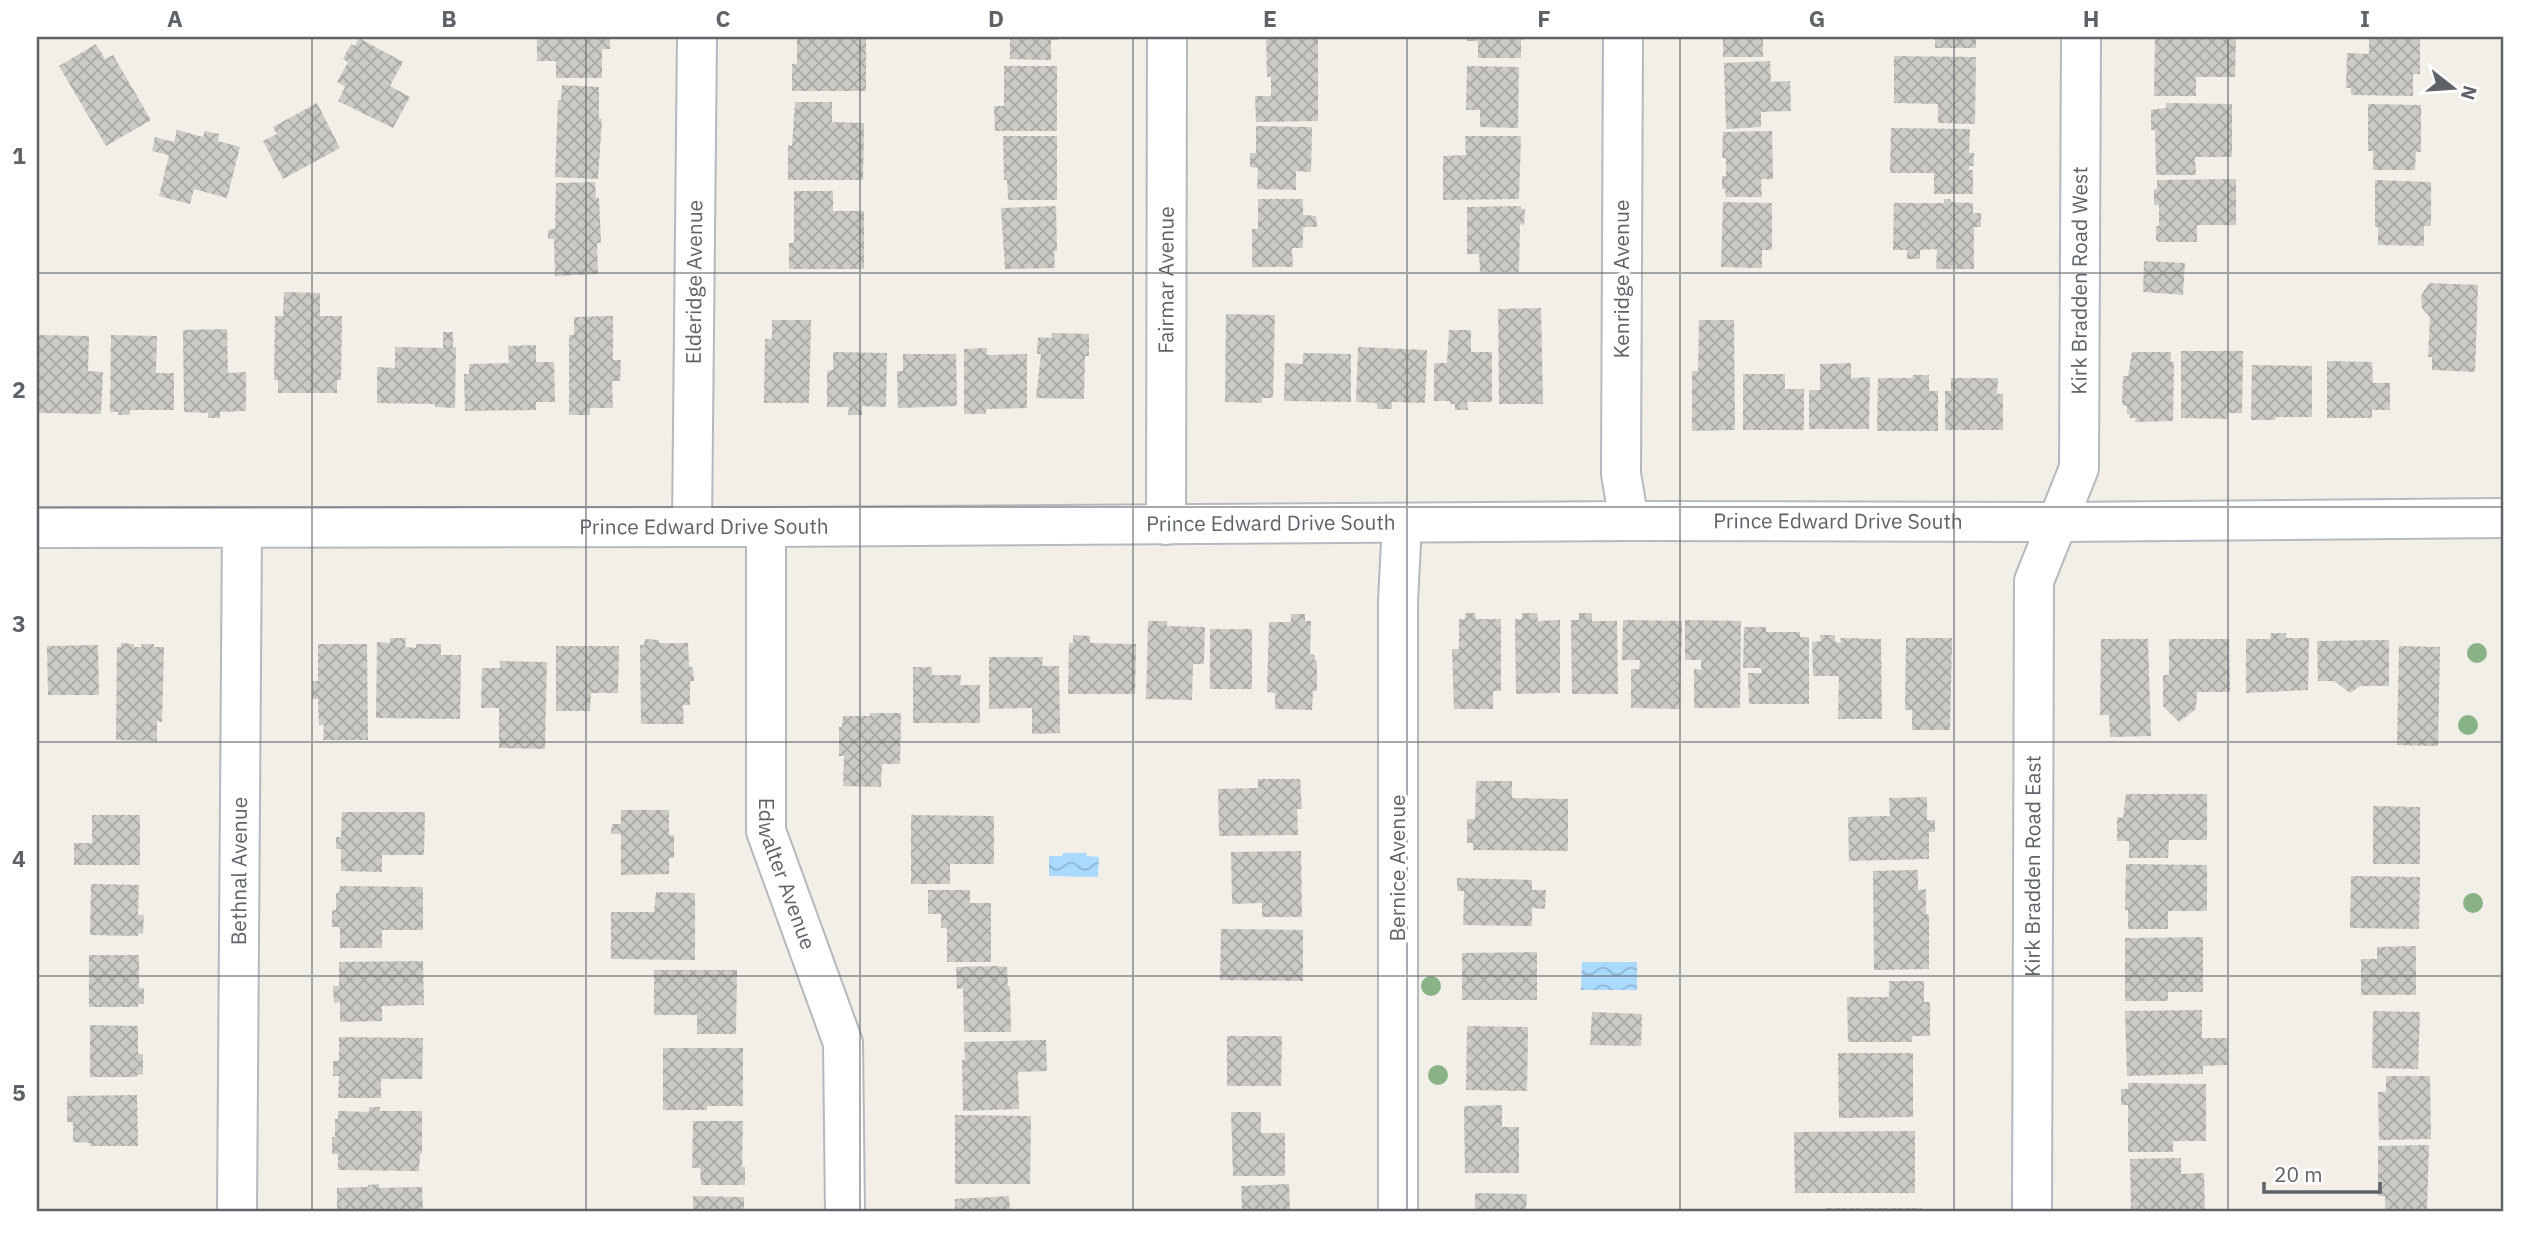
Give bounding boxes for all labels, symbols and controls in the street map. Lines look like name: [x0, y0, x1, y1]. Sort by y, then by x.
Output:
text: A: [167, 3, 183, 33]
text: B: [441, 3, 457, 33]
text: C: [716, 3, 731, 33]
text: D: [988, 3, 1004, 33]
text: E: [1263, 3, 1277, 33]
text: F: [1537, 3, 1551, 33]
text: G: [1809, 3, 1825, 33]
text: H: [2083, 3, 2099, 33]
text: I: [2360, 3, 2370, 33]
north arrow: [2418, 52, 2488, 122]
text: N: [2456, 83, 2483, 103]
text: 1: [12, 140, 26, 170]
street label: Kirk Bradden Road West: [2064, 166, 2093, 395]
street label: Elderidge Avenue: [679, 200, 708, 364]
street label: Kenridge Avenue: [1607, 200, 1635, 358]
street label: Fairmar Avenue: [1151, 206, 1180, 354]
text: 2: [12, 374, 26, 404]
street label: Prince Edward Drive South: [1713, 506, 1963, 535]
street label: Prince Edward Drive South: [1146, 508, 1396, 537]
street label: Prince Edward Drive South: [579, 512, 829, 540]
text: 3: [12, 608, 26, 638]
street label: Kirk Bradden Road East: [2018, 755, 2046, 977]
street label: Bernice Avenue: [1383, 794, 1411, 942]
street label: Bethnal Avenue: [224, 797, 253, 945]
street label: Edwalter Avenue: [753, 798, 823, 953]
text: 4: [12, 843, 26, 873]
text: 5: [12, 1077, 26, 1107]
scale bar: [2264, 1151, 2379, 1195]
text: 20 m: [2274, 1160, 2323, 1188]

